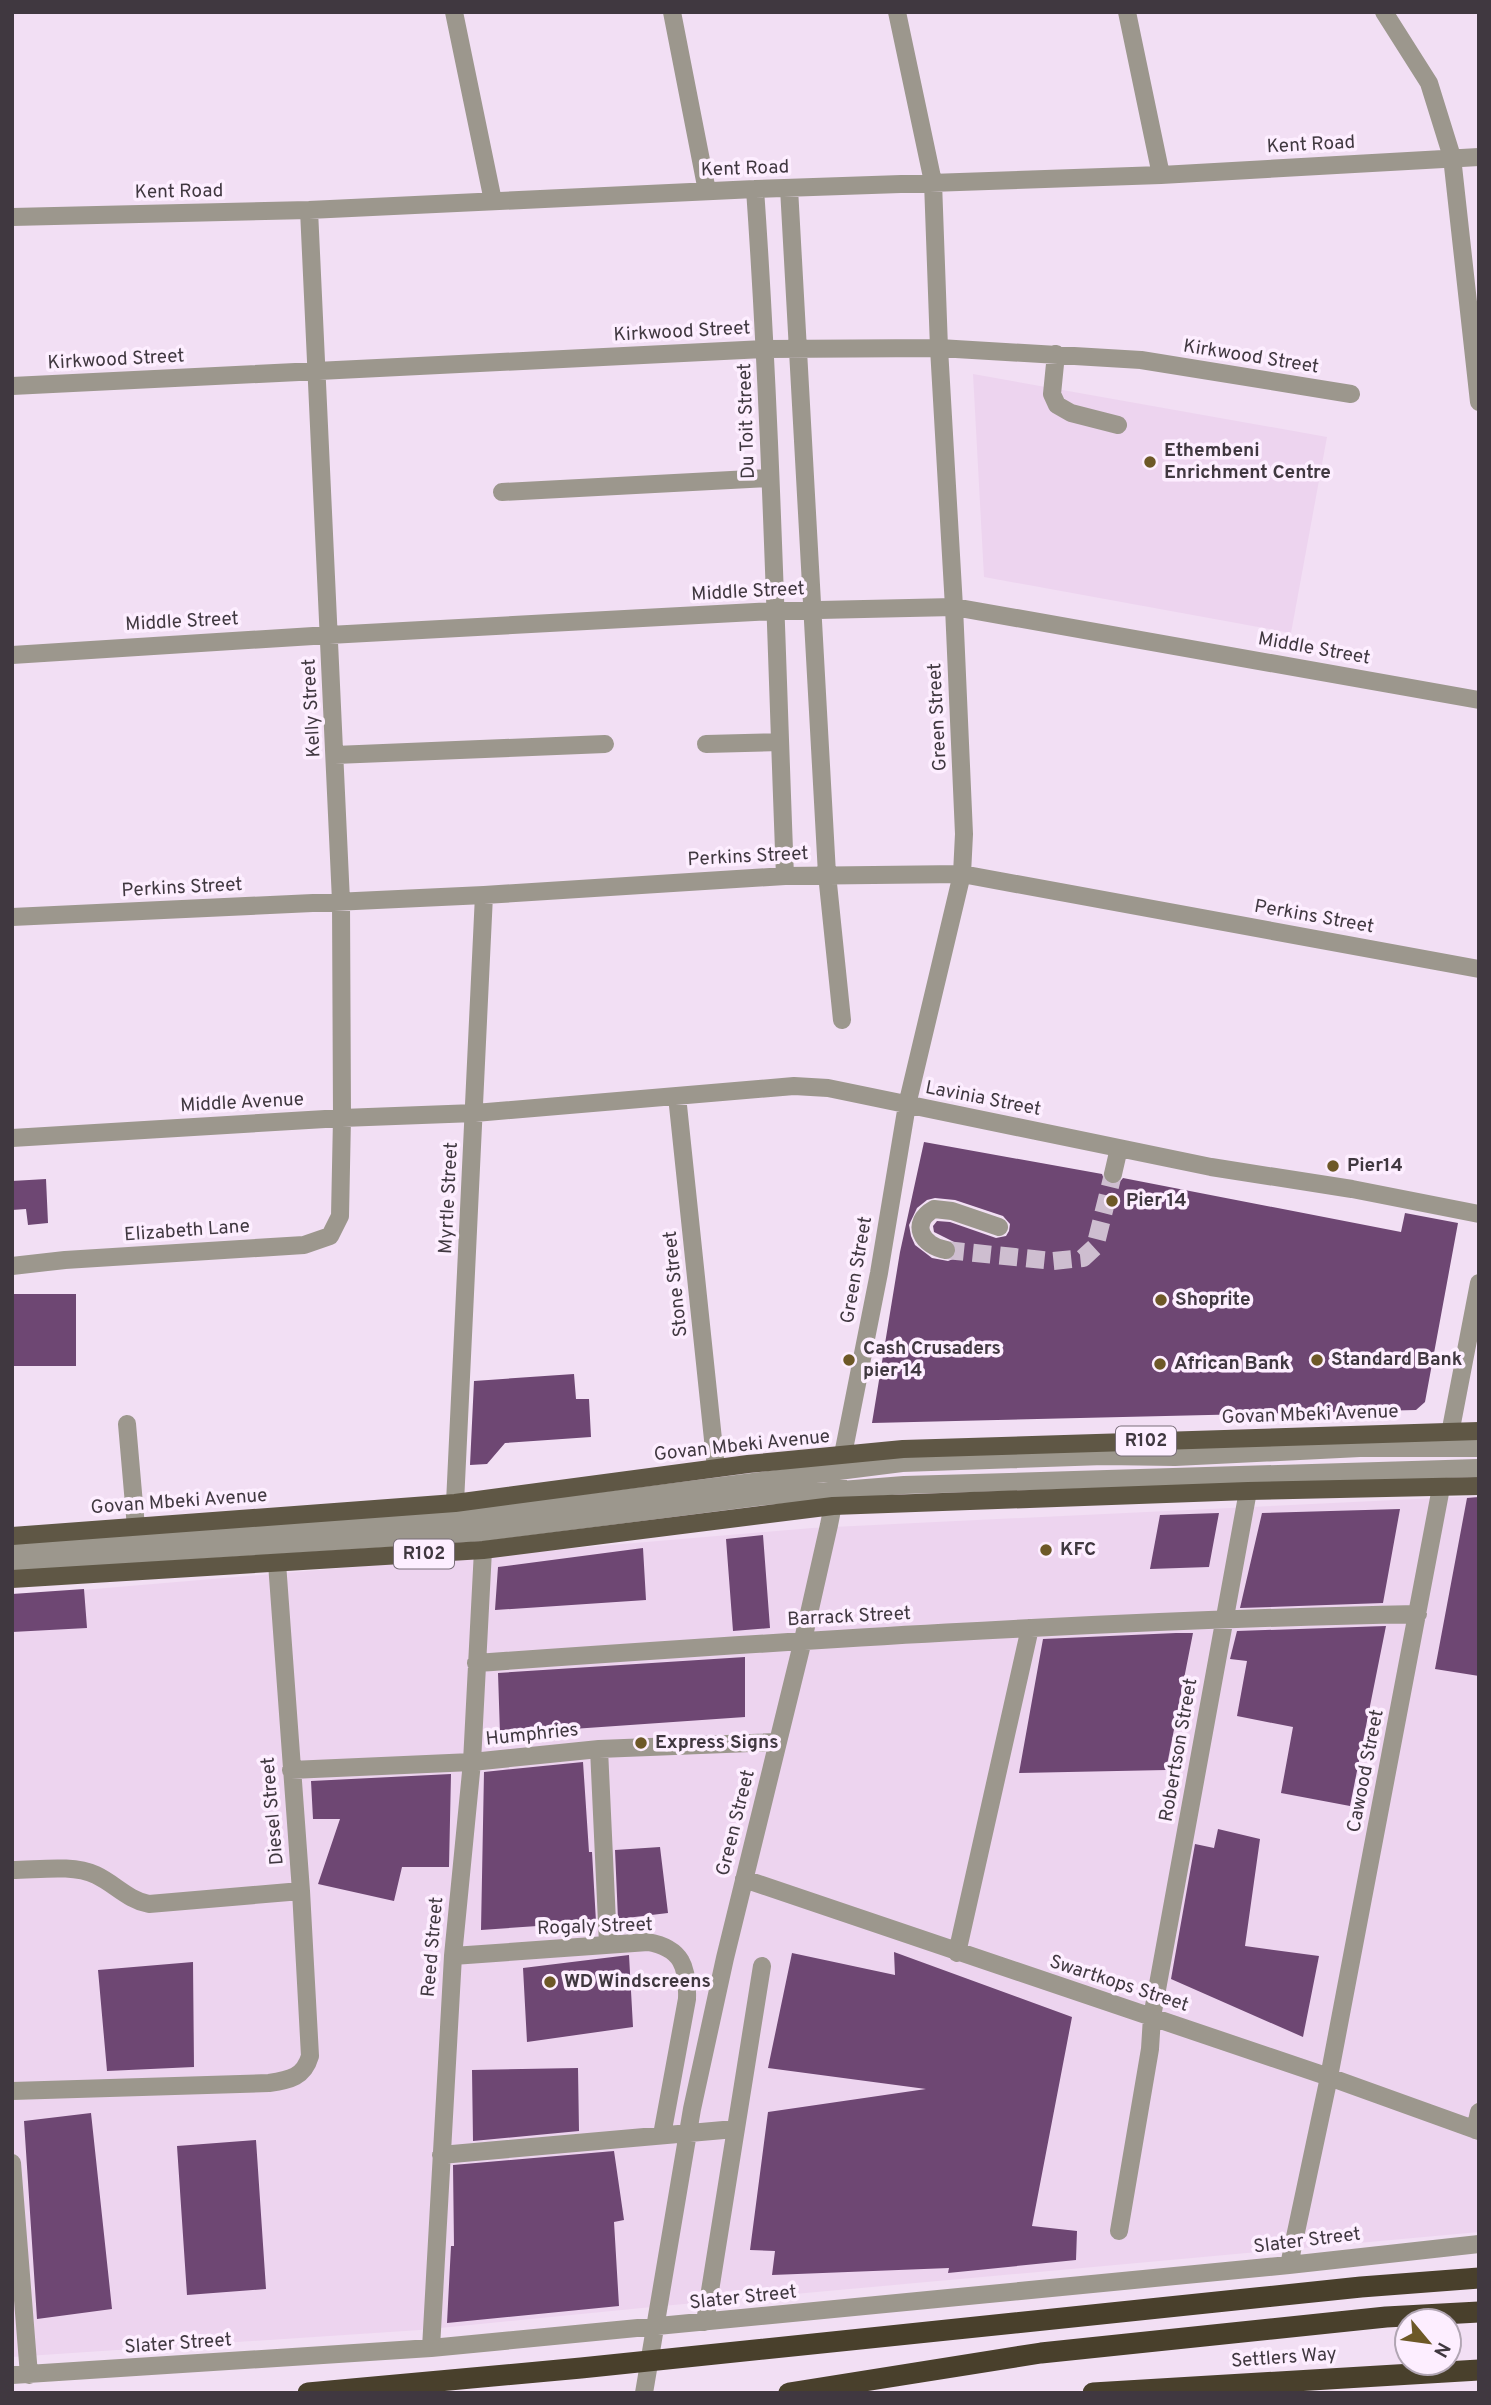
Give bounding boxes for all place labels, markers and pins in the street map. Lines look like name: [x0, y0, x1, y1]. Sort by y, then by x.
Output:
place label: Ethembeni Enrichment Centre: [1164, 439, 1331, 485]
marker: Ethembeni Enrichment Centre: [1142, 454, 1158, 470]
place label: Pier14: [1347, 1154, 1403, 1178]
marker: Pier14: [1325, 1158, 1341, 1174]
place label: Pier 14: [1126, 1189, 1187, 1213]
marker: Pier 14: [1104, 1193, 1120, 1209]
place label: Shoprite: [1175, 1288, 1251, 1312]
marker: Shoprite: [1153, 1292, 1169, 1308]
place label: Cash Crusaders pier 14: [863, 1337, 1001, 1383]
place label: Standard Bank: [1331, 1348, 1463, 1372]
marker: Cash Crusaders pier 14: [841, 1352, 857, 1368]
place label: African Bank: [1174, 1352, 1291, 1376]
marker: Standard Bank: [1309, 1352, 1325, 1368]
marker: African Bank: [1152, 1356, 1168, 1372]
place label: KFC: [1060, 1538, 1096, 1562]
marker: KFC: [1038, 1542, 1054, 1558]
place label: Express Signs: [655, 1731, 779, 1755]
marker: Express Signs: [633, 1735, 649, 1751]
place label: WD Windscreens: [564, 1970, 711, 1994]
marker: WD Windscreens: [542, 1974, 558, 1990]

